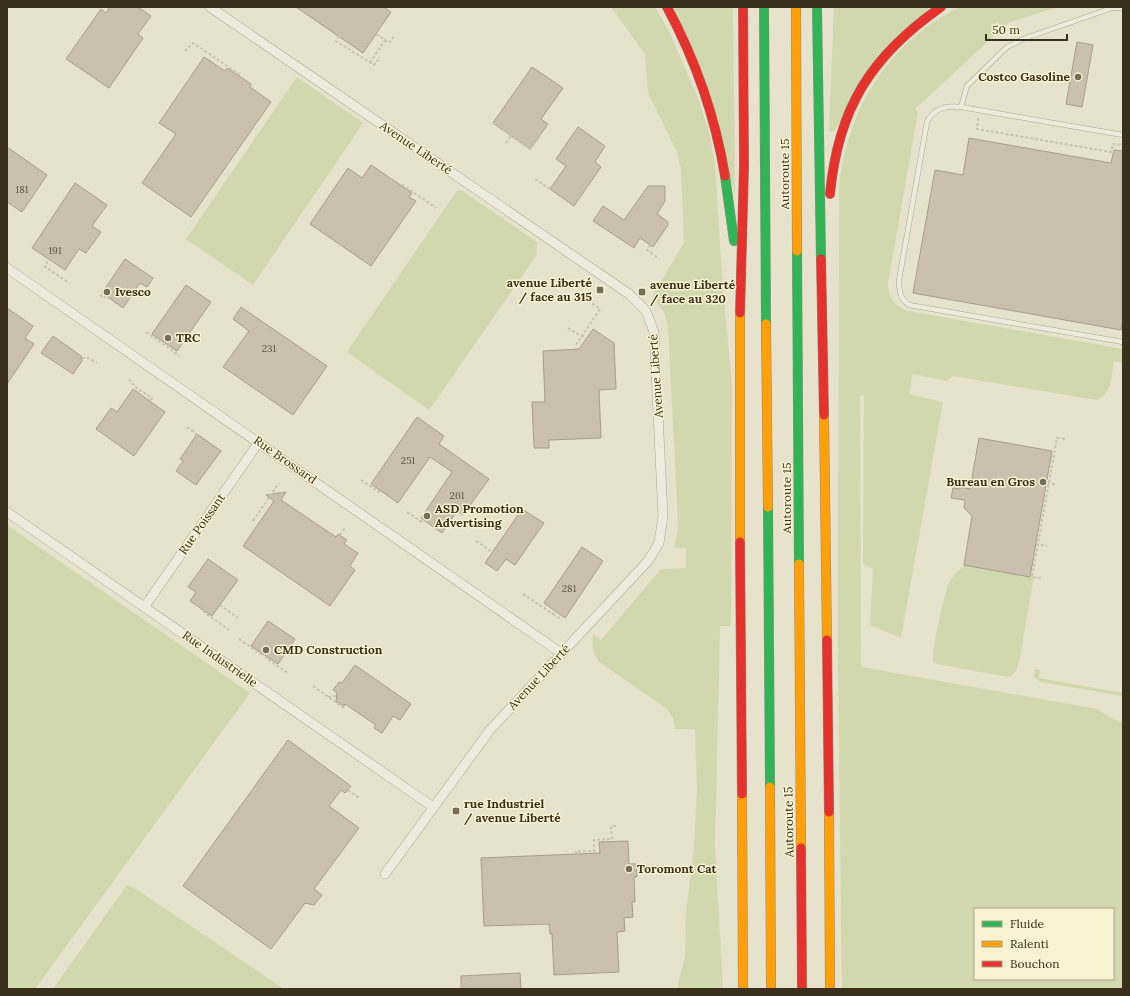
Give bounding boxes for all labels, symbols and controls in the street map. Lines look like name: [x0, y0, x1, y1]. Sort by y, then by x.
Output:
scale bar: [986, 16, 1067, 42]
text: 50 m: [992, 22, 1020, 37]
place label: Costco Gasoline: [978, 69, 1071, 84]
marker: Costco Gasoline: [1073, 72, 1083, 82]
street label: Avenue Liberté: [376, 117, 456, 178]
street label: Autoroute 15: [777, 139, 792, 210]
house number: 181: [16, 183, 29, 196]
house number: 191: [48, 244, 62, 257]
place label: avenue Liberté / face au 315: [507, 275, 593, 305]
place label: avenue Liberté / face au 320: [650, 277, 736, 307]
place label: Ivesco: [115, 284, 151, 299]
marker: avenue Liberté / face au 315: [595, 285, 605, 295]
marker: Ivesco: [102, 287, 112, 297]
marker: avenue Liberté / face au 320: [637, 287, 647, 297]
place label: TRC: [176, 330, 201, 345]
marker: TRC: [163, 333, 173, 343]
street label: Avenue Liberté: [645, 333, 666, 420]
house number: 231: [262, 342, 277, 355]
street label: Rue Brossard: [251, 432, 320, 487]
house number: 251: [401, 454, 416, 467]
street label: Autoroute 15: [779, 463, 794, 534]
place label: Bureau en Gros: [946, 474, 1035, 489]
marker: Bureau en Gros: [1038, 477, 1048, 487]
house number: 261: [450, 489, 465, 502]
street label: Rue Poissant: [175, 490, 228, 557]
place label: ASD Promotion Advertising: [435, 501, 524, 530]
marker: ASD Promotion Advertising: [422, 511, 432, 521]
house number: 281: [562, 582, 577, 595]
street label: Rue Industrielle: [180, 627, 261, 690]
street label: Avenue Liberté: [504, 640, 573, 713]
place label: CMD Construction: [274, 642, 383, 657]
marker: CMD Construction: [261, 645, 271, 655]
street label: Autoroute 15: [780, 786, 797, 859]
place label: rue Industriel / avenue Liberté: [464, 796, 561, 826]
marker: rue Industriel / avenue Liberté: [451, 806, 461, 816]
place label: Toromont Cat: [637, 861, 717, 876]
marker: Toromont Cat: [624, 864, 634, 874]
legend: [974, 908, 1114, 980]
text: Fluide: [1010, 916, 1045, 931]
text: Ralenti: [1010, 936, 1049, 951]
text: Bouchon: [1010, 956, 1060, 971]

